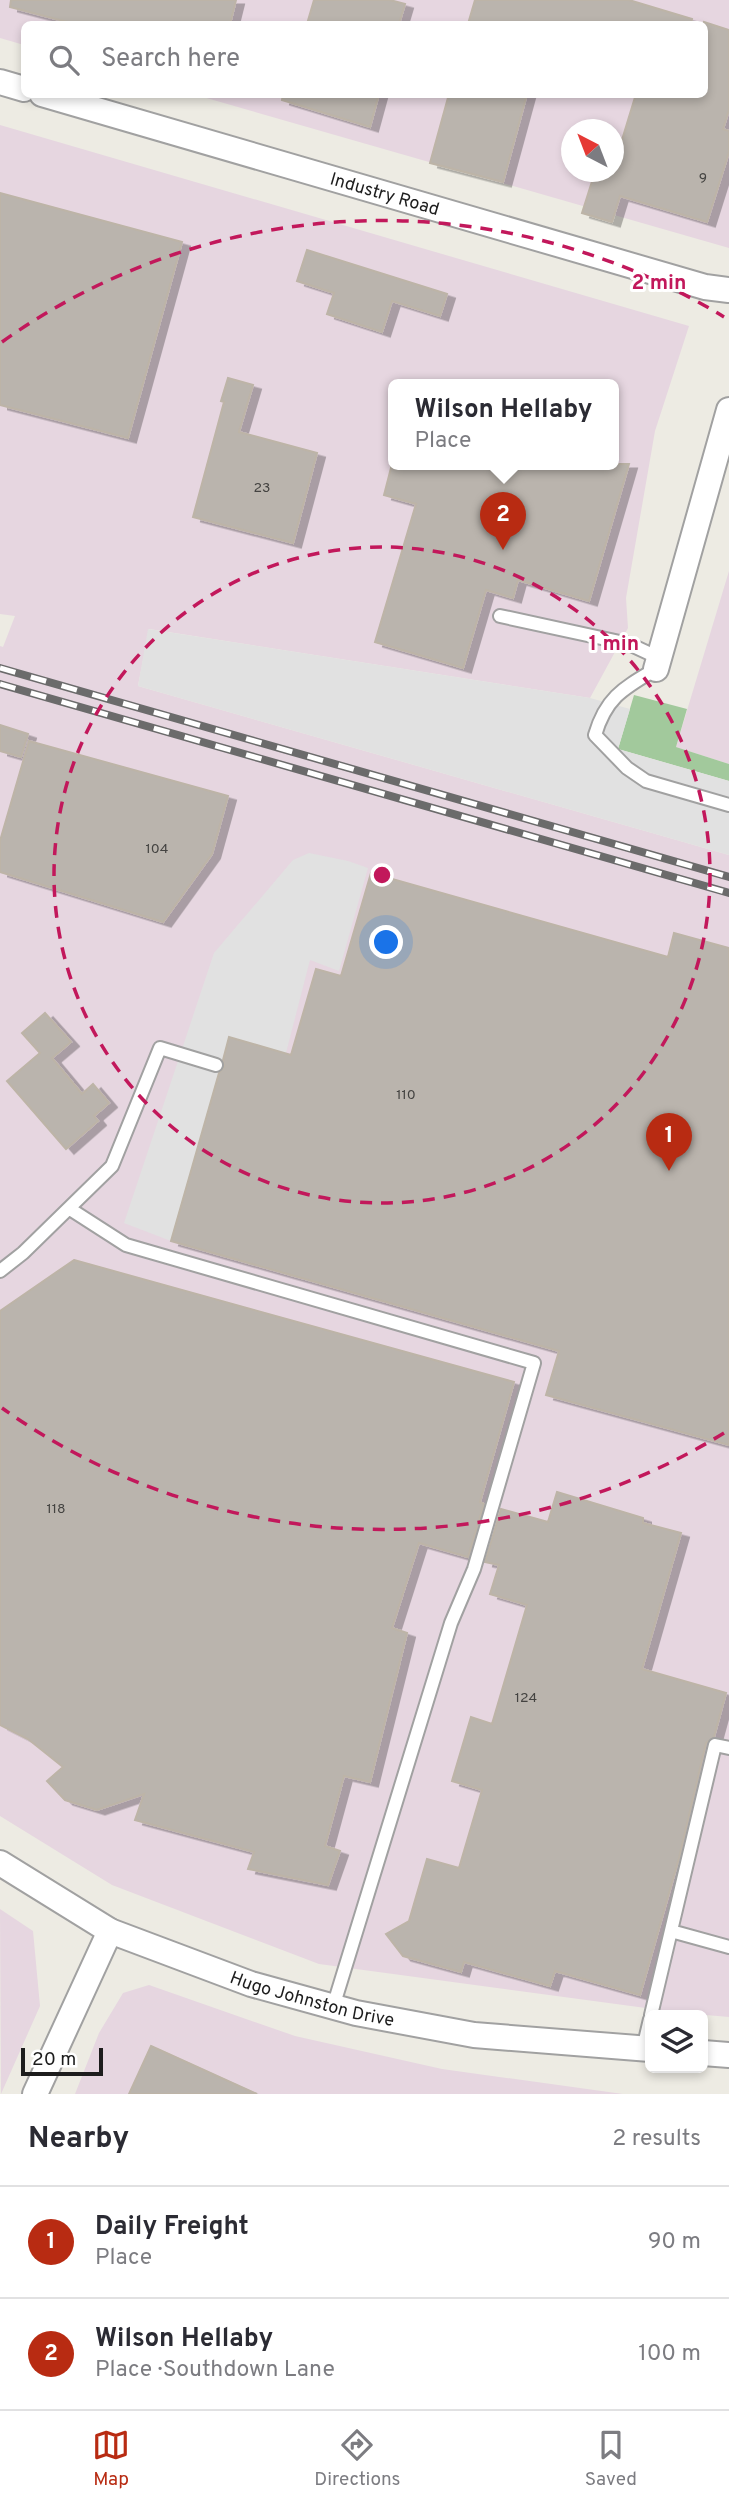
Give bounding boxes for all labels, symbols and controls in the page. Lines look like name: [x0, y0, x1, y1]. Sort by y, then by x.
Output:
search box: [21, 21, 708, 98]
icon: search: [45, 41, 83, 79]
text: Search here: [101, 43, 240, 76]
north arrow: [561, 119, 624, 182]
street label: Industry Road: [327, 168, 442, 222]
house number: 9: [699, 170, 707, 187]
text: 2 min: [632, 270, 686, 297]
popup: [388, 379, 619, 470]
text: Wilson Hellaby: [414, 394, 593, 427]
text: Place: [414, 427, 471, 456]
house number: 23: [254, 480, 271, 497]
pin: 2: [480, 492, 526, 550]
text: 1 min: [589, 631, 639, 658]
house number: 104: [146, 841, 168, 858]
centre of rings: [370, 863, 394, 887]
your location: [369, 925, 403, 959]
house number: 110: [396, 1087, 416, 1104]
pin: 1: [646, 1113, 692, 1171]
house number: 118: [47, 1501, 66, 1518]
house number: 124: [515, 1690, 537, 1707]
street label: Hugo Johnston Drive: [226, 1967, 396, 2033]
map controls: [645, 2010, 708, 2073]
button: layers: [645, 2010, 708, 2073]
scale bar: [21, 2045, 103, 2077]
text: 20 m: [32, 2048, 76, 2072]
text: Nearby: [28, 2121, 129, 2158]
text: 2 results: [612, 2125, 701, 2154]
text: Daily Freight: [95, 2211, 249, 2244]
text: 1: [46, 2228, 56, 2257]
text: 90 m: [648, 2228, 701, 2257]
text: Place: [95, 2244, 152, 2273]
text: Wilson Hellaby: [95, 2323, 273, 2356]
text: 2: [44, 2340, 58, 2369]
text: 100 m: [638, 2340, 701, 2369]
text: Place · Southdown Lane: [95, 2356, 335, 2385]
tab: Map: [92, 2426, 130, 2492]
tab: Directions: [314, 2426, 401, 2492]
tab: Saved: [585, 2426, 637, 2492]

